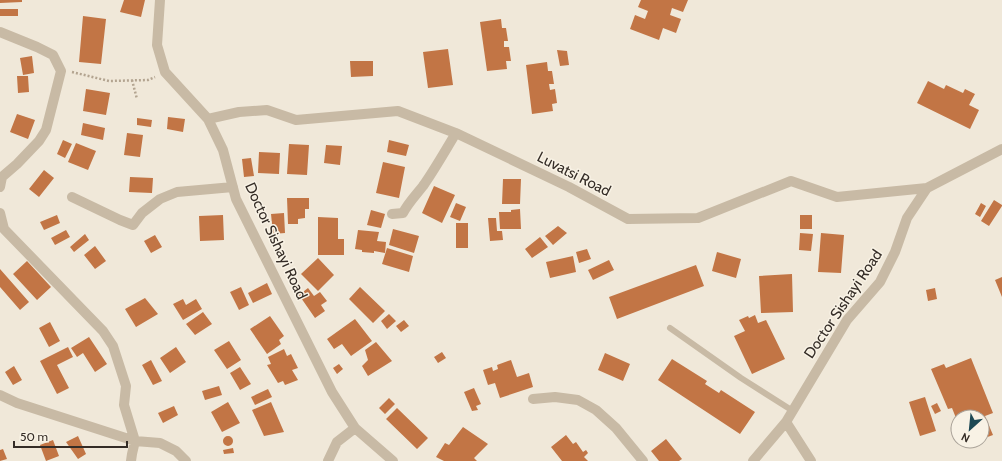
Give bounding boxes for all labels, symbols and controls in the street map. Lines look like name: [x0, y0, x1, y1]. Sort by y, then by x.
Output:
street label: Luvatsi Road: [534, 148, 614, 200]
street label: Doctor Sishayi Road: [241, 180, 311, 302]
street label: Doctor Sishayi Road: [800, 246, 886, 362]
north arrow: [950, 409, 990, 449]
scale bar: [14, 423, 127, 449]
text: 50 m: [20, 429, 48, 444]
text: N: [959, 430, 972, 446]

